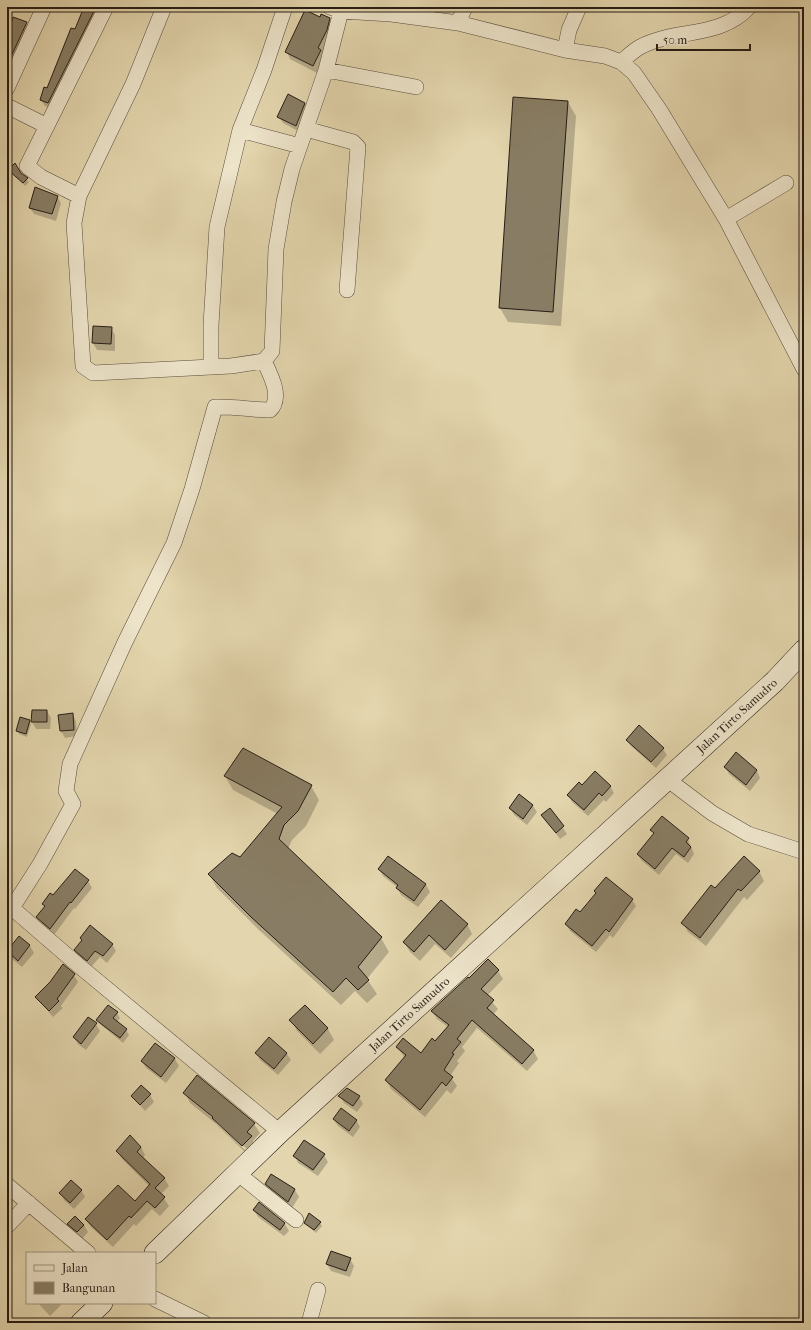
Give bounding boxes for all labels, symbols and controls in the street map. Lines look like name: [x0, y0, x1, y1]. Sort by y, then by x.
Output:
scale bar: [657, 26, 750, 52]
text: 50 m: [663, 33, 687, 47]
street label: Jalan Tirto Samudro: [693, 676, 780, 757]
street label: Jalan Tirto Samudro: [366, 974, 452, 1055]
legend: [26, 1252, 156, 1304]
text: Jalan: [61, 1261, 88, 1275]
text: Bangunan: [62, 1281, 115, 1295]

